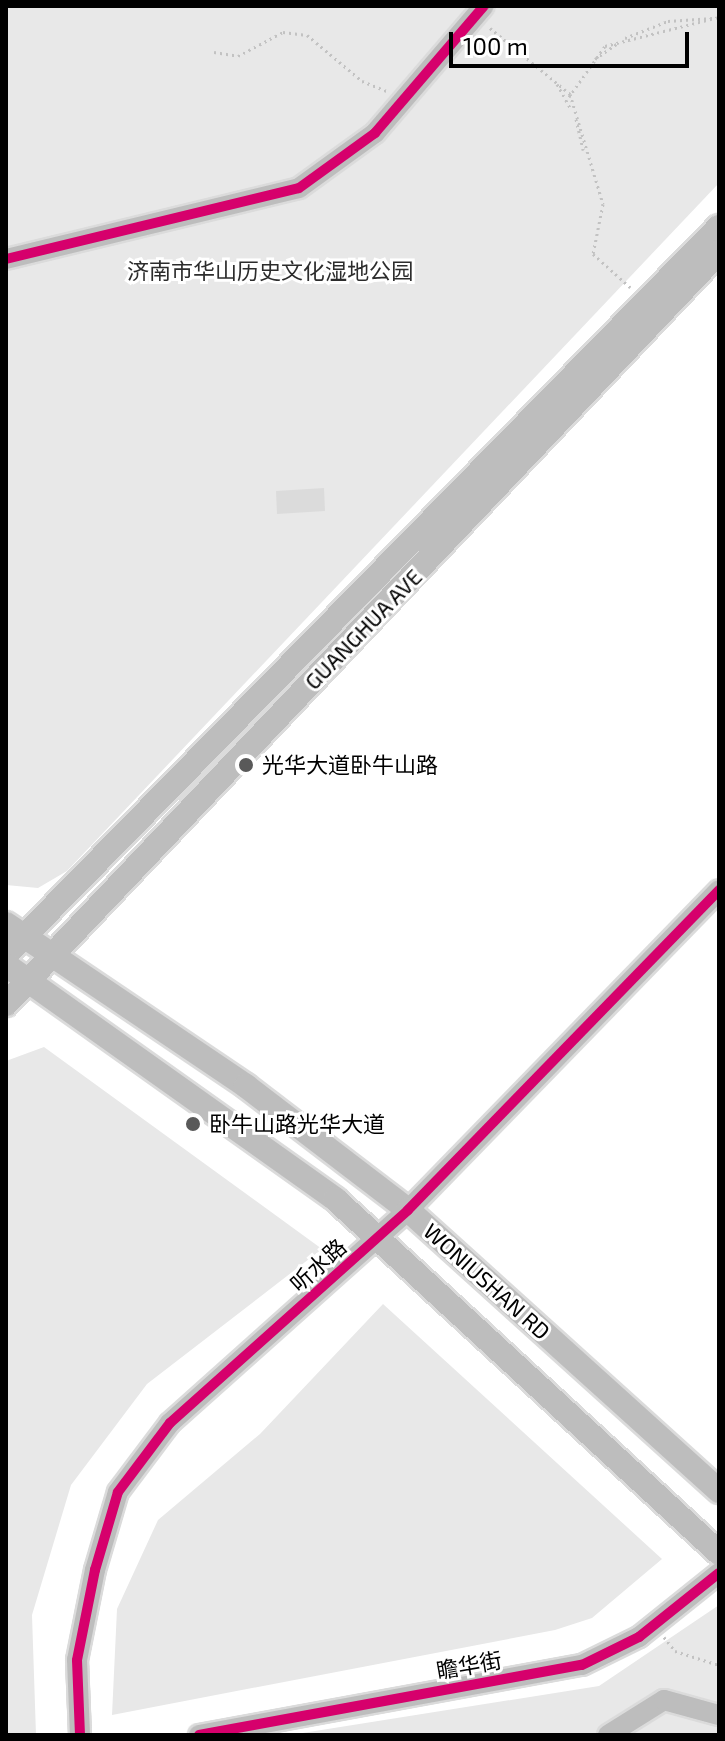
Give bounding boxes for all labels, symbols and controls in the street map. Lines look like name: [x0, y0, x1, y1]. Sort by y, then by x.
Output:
scale bar: [453, 16, 693, 66]
text: 100 m: [463, 31, 528, 60]
park label: 济南市华山历史文化湿地公园: [127, 258, 413, 284]
street label: GUANGHUA AVE: [299, 563, 427, 695]
place label: 光华大道卧牛山路: [262, 752, 438, 778]
marker: 光华大道卧牛山路: [237, 756, 255, 774]
place label: 卧牛山路光华大道: [209, 1111, 385, 1137]
marker: 卧牛山路光华大道: [184, 1115, 202, 1133]
street label: WONIUSHAN RD: [418, 1217, 556, 1345]
street label: 听水路: [285, 1233, 351, 1297]
street label: 瞻华街: [434, 1646, 504, 1684]

